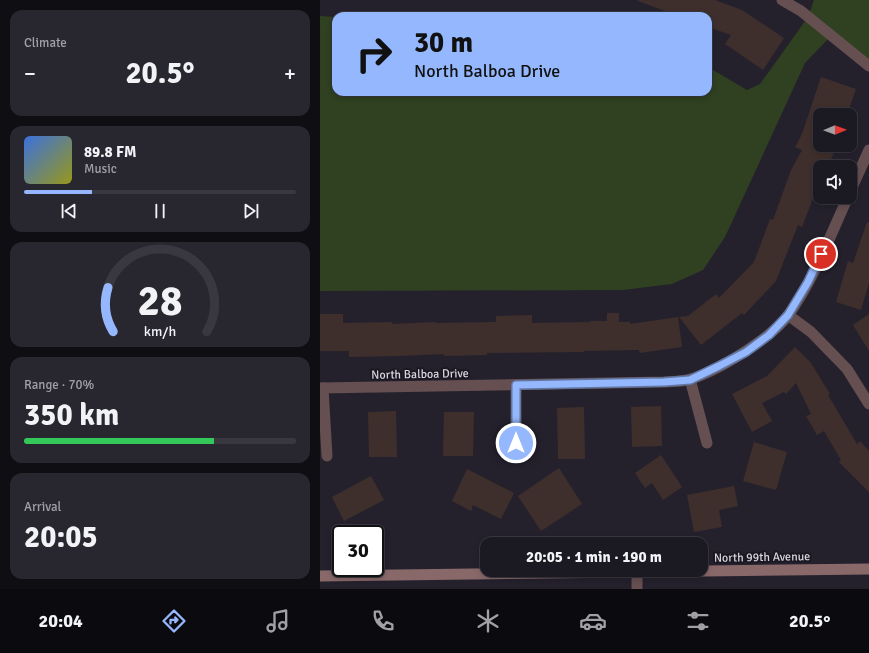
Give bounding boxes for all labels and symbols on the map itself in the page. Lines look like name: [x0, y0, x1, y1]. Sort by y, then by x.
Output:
north arrow: [813, 108, 857, 152]
pin: [804, 237, 838, 271]
street label: North Balboa Drive: [371, 366, 469, 383]
position arrow: [495, 422, 537, 464]
speed limit sign: 30: [332, 525, 384, 577]
street label: North 99th Avenue: [714, 549, 810, 566]

